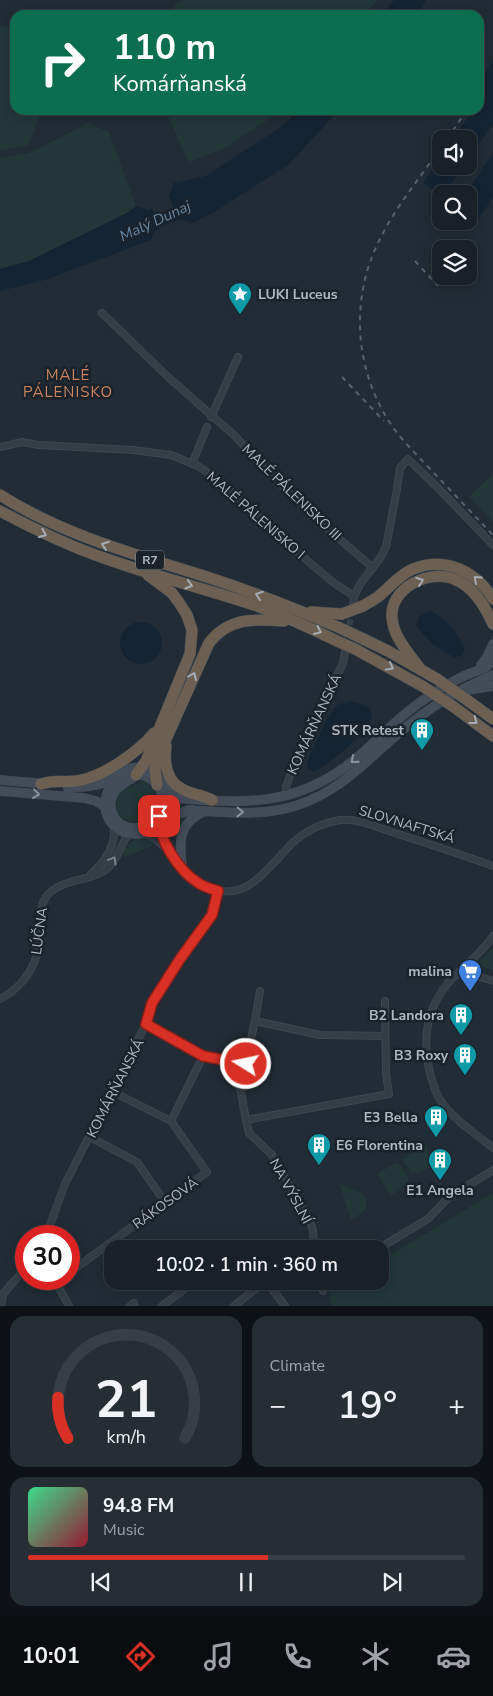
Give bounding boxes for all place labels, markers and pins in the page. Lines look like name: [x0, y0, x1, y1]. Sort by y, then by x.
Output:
place icon: LUKI Luceus: [227, 281, 253, 315]
place label: LUKI Luceus: [258, 285, 338, 304]
building icon: STK Retest: [409, 717, 435, 751]
place label: STK Retest: [332, 721, 405, 740]
pin: [138, 795, 180, 837]
supermarket icon: malina: [457, 958, 483, 992]
place label: malina: [408, 962, 452, 981]
building icon: B2 Landora: [448, 1002, 474, 1036]
place label: B2 Landora: [369, 1006, 444, 1025]
building icon: B3 Roxy: [452, 1042, 478, 1076]
place label: B3 Roxy: [394, 1046, 449, 1065]
building icon: E3 Bella: [423, 1104, 449, 1138]
place label: E3 Bella: [364, 1108, 418, 1127]
building icon: E6 Florentina: [306, 1132, 332, 1166]
place label: E6 Florentina: [336, 1136, 423, 1155]
building icon: E1 Angela: [427, 1147, 453, 1181]
place label: E1 Angela: [406, 1181, 474, 1200]

